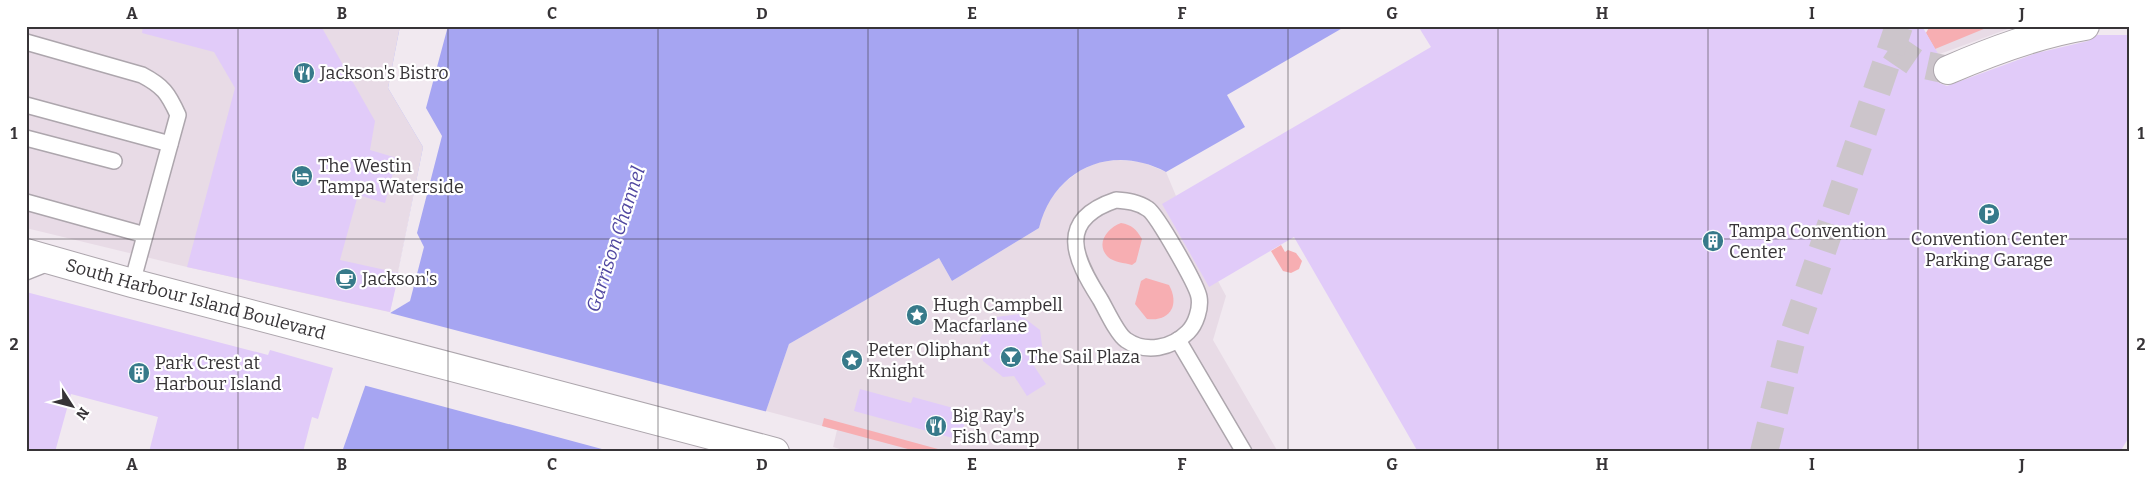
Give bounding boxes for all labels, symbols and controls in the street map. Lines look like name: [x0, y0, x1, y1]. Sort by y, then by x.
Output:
text: A: [126, 4, 138, 23]
text: B: [337, 4, 347, 23]
text: C: [547, 4, 557, 23]
text: D: [756, 4, 768, 23]
text: E: [967, 4, 977, 23]
text: F: [1178, 4, 1187, 23]
text: G: [1386, 4, 1398, 23]
text: H: [1596, 4, 1609, 23]
text: I: [1809, 4, 1815, 23]
text: J: [2018, 4, 2025, 23]
restaurant icon: Jackson's Bistro: [292, 61, 316, 85]
place label: Jackson's Bistro: [319, 62, 449, 84]
text: 1: [11, 124, 18, 143]
text: 1: [2138, 124, 2145, 143]
place label: The Westin Tampa Waterside: [318, 155, 464, 198]
water label: Garrison Channel: [581, 163, 650, 315]
hotel icon: The Westin Tampa Waterside: [290, 164, 314, 188]
parking icon: Convention Center Parking Garage: [1977, 202, 2001, 226]
place label: Tampa Convention Center: [1729, 220, 1887, 263]
place label: Convention Center Parking Garage: [1911, 228, 2067, 271]
building icon: Tampa Convention Center: [1701, 229, 1725, 253]
street label: South Harbour Island Boulevard: [63, 254, 329, 345]
cafe icon: Jackson's: [334, 267, 358, 291]
place label: Jackson's: [361, 268, 437, 290]
place label: Hugh Campbell Macfarlane: [933, 294, 1063, 337]
place icon: Hugh Campbell Macfarlane: [905, 303, 929, 327]
text: 2: [9, 335, 19, 354]
text: 2: [2136, 335, 2146, 354]
place label: Peter Oliphant Knight: [868, 339, 990, 382]
bar icon: The Sail Plaza: [999, 345, 1023, 369]
place label: The Sail Plaza: [1027, 346, 1140, 368]
place icon: Peter Oliphant Knight: [840, 348, 864, 372]
place label: Park Crest at Harbour Island: [155, 352, 282, 395]
building icon: Park Crest at Harbour Island: [127, 361, 151, 385]
north arrow: [48, 380, 98, 430]
text: N: [72, 404, 92, 423]
place label: Big Ray's Fish Camp: [952, 405, 1040, 448]
restaurant icon: Big Ray's Fish Camp: [924, 414, 948, 438]
text: A: [126, 455, 138, 474]
text: B: [337, 455, 347, 474]
text: C: [547, 455, 557, 474]
text: D: [756, 455, 768, 474]
text: E: [967, 455, 977, 474]
text: F: [1178, 455, 1187, 474]
text: G: [1386, 455, 1398, 474]
text: H: [1596, 455, 1609, 474]
text: I: [1809, 455, 1815, 474]
text: J: [2018, 455, 2025, 474]

